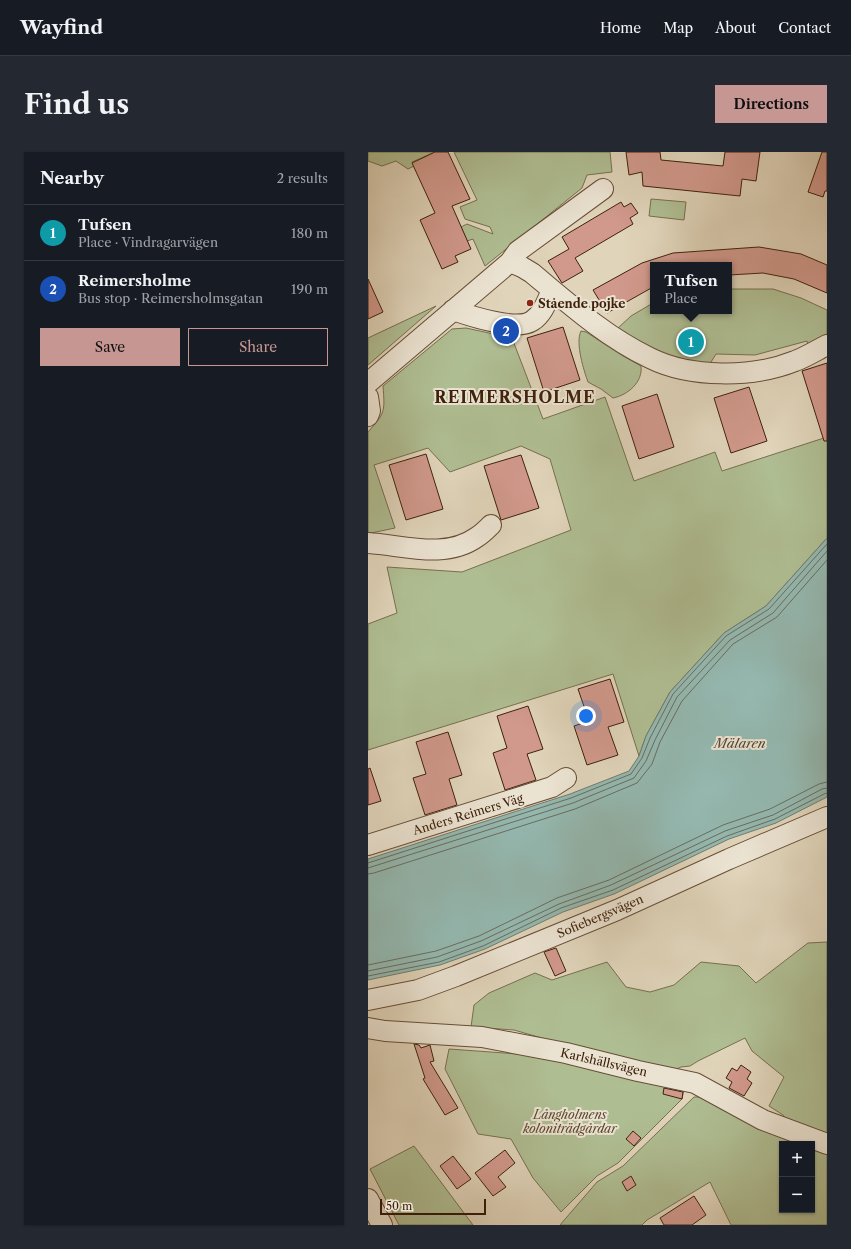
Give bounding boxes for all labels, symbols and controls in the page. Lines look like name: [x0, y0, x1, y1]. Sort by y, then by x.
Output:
text: Wayfind: [20, 16, 103, 39]
text: Home: [600, 19, 641, 37]
text: Map: [663, 19, 693, 37]
text: About: [715, 19, 756, 37]
text: Contact: [778, 19, 831, 37]
button: Directions: [715, 85, 827, 123]
text: Find us: [24, 87, 129, 121]
text: Nearby: [40, 168, 104, 188]
text: 2 results: [277, 170, 328, 186]
text: Tufsen: [78, 215, 132, 234]
text: 1: [50, 225, 56, 241]
text: 180 m: [291, 225, 328, 241]
text: Place · Vindragarvägen: [78, 234, 218, 250]
popup: [650, 262, 732, 314]
text: Reimersholme: [78, 271, 191, 290]
text: Tufsen: [664, 271, 718, 290]
text: 2: [49, 281, 57, 297]
text: 190 m: [291, 281, 328, 297]
text: Bus stop · Reimersholmsgatan: [78, 290, 263, 306]
text: Place: [664, 290, 698, 306]
place label: Stående pojke: [538, 296, 625, 311]
marker: Stående pojke: [525, 298, 535, 308]
pin: 2: [493, 316, 519, 346]
pin: 1: [678, 327, 704, 357]
button: Save: [40, 328, 180, 366]
button: Share: [188, 328, 328, 366]
district label: REIMERSHOLME: [434, 387, 596, 407]
your location: [576, 706, 596, 726]
water label: Mälaren: [712, 735, 766, 751]
street label: Anders Reimers Väg: [410, 790, 526, 838]
street label: Sofiebergsvägen: [555, 891, 646, 941]
street label: Karlshällsvägen: [559, 1045, 649, 1079]
park label: Långholmens koloniträdgårdar: [522, 1107, 618, 1136]
map controls: [779, 1141, 815, 1213]
button: +: [779, 1141, 815, 1177]
button: −: [779, 1177, 815, 1213]
scale bar: [380, 1197, 486, 1216]
text: 50 m: [386, 1199, 412, 1213]

